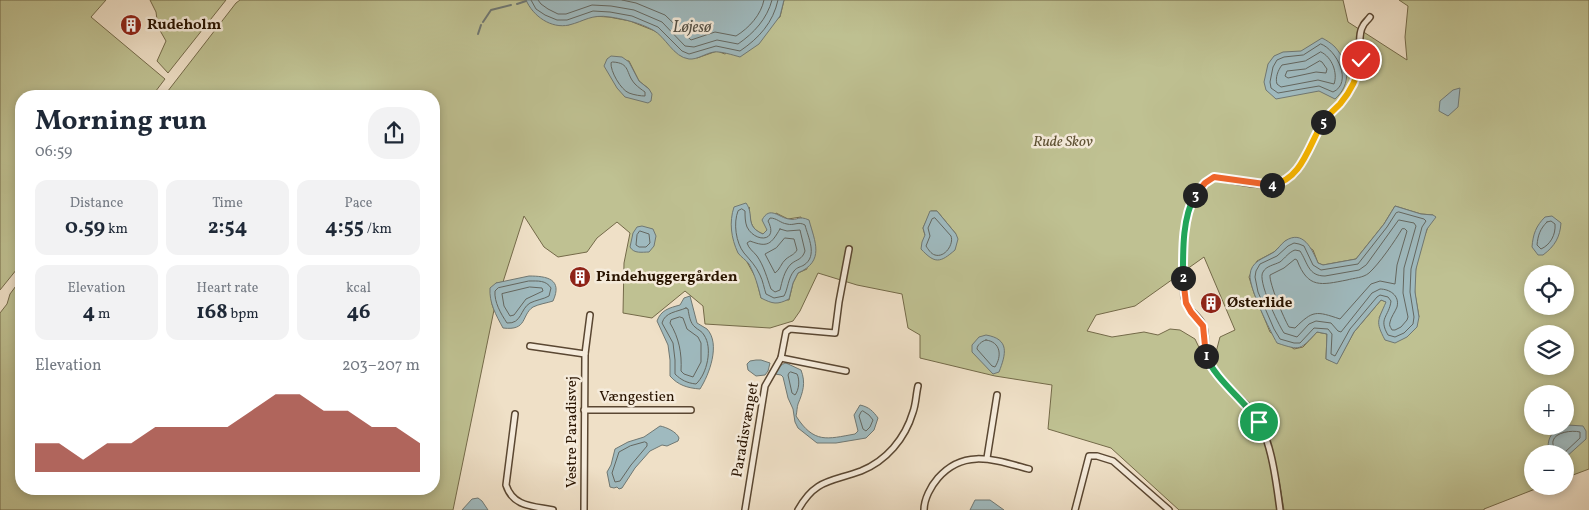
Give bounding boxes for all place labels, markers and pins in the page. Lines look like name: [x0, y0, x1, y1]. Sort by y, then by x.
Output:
building icon: Rudeholm: [119, 13, 143, 37]
place label: Rudeholm: [147, 15, 222, 36]
pin: [1340, 39, 1382, 81]
pin: 5: [1310, 110, 1336, 134]
pin: 4: [1260, 172, 1284, 198]
pin: 3: [1182, 182, 1208, 208]
building icon: Pindehuggergården: [568, 265, 592, 289]
pin: 2: [1170, 266, 1196, 290]
place label: Pindehuggergården: [596, 267, 738, 288]
building icon: Østerlide: [1199, 291, 1223, 315]
place label: Østerlide: [1227, 293, 1293, 314]
pin: 1: [1194, 344, 1218, 368]
pin: [1238, 401, 1280, 443]

